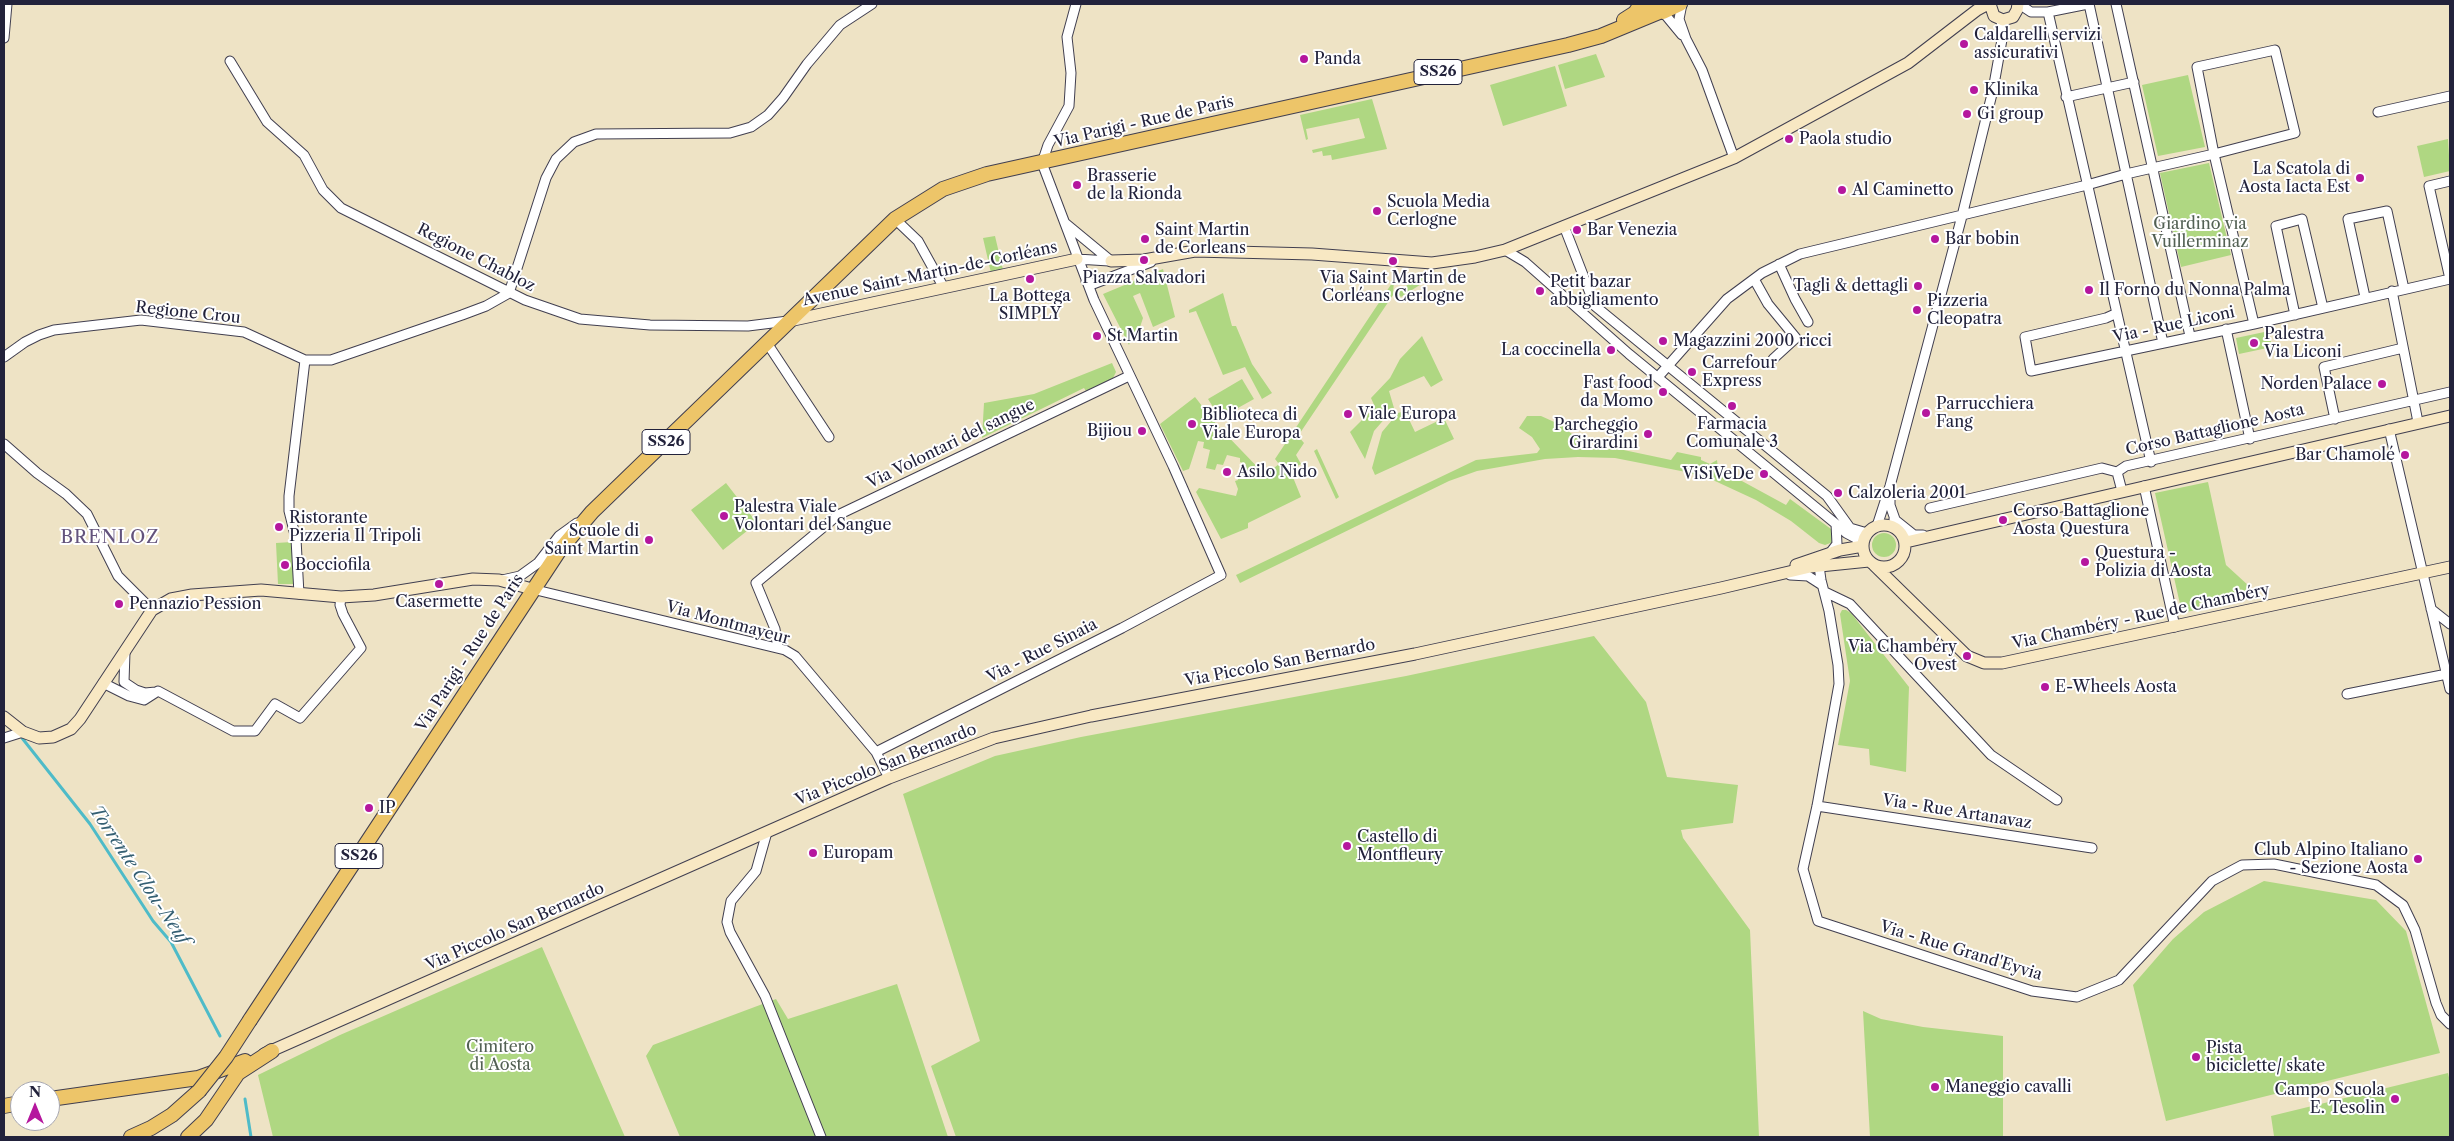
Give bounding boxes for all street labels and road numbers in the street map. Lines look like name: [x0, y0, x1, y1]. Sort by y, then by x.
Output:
road number: SS26: [1414, 60, 1462, 84]
street label: Via Parigi - Rue de Paris: [1052, 92, 1236, 152]
street label: Regione Chabloz: [414, 220, 538, 296]
street label: Avenue Saint-Martin-de-Corléans: [801, 238, 1059, 310]
street label: Regione Crou: [135, 298, 241, 328]
street label: Via - Rue Liconi: [2111, 303, 2237, 347]
street label: Via Volontari del sangue: [864, 395, 1038, 493]
street label: Corso Battaglione Aosta: [2124, 400, 2306, 460]
road number: SS26: [642, 430, 690, 454]
street label: Via Parigi - Rue de Paris: [412, 571, 528, 735]
street label: Via Chambéry - Rue de Chambéry: [2011, 580, 2271, 654]
street label: Via Montmayeur: [664, 597, 792, 649]
street label: Via - Rue Sinaia: [983, 615, 1101, 687]
street label: Via Piccolo San Bernardo: [1183, 635, 1377, 691]
street label: Via Piccolo San Bernardo: [793, 720, 979, 810]
street label: Via - Rue Artanavaz: [1881, 791, 2033, 833]
road number: SS26: [335, 844, 383, 868]
street label: Via Piccolo San Bernardo: [423, 879, 607, 975]
street label: Via - Rue Grand'Eyvia: [1878, 917, 2044, 985]

